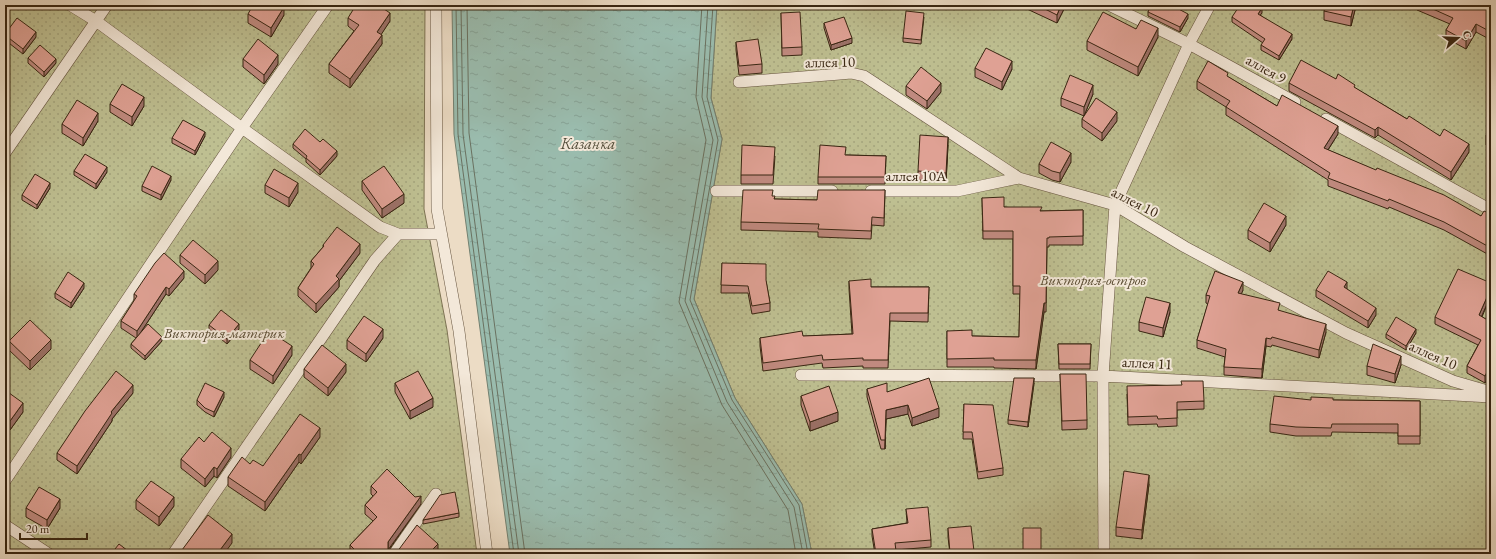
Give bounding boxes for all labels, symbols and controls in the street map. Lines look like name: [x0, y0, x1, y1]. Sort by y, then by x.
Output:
north arrow: [1438, 18, 1478, 58]
text: С: [1460, 29, 1475, 41]
street label: аллея 9: [1243, 50, 1290, 87]
street label: аллея 10: [805, 52, 855, 71]
water label: Казанка: [560, 133, 615, 154]
street label: аллея 10А: [886, 166, 947, 185]
street label: аллея 10: [1108, 182, 1162, 221]
park label: Виктория-остров: [1039, 270, 1146, 289]
park label: Виктория-материк: [163, 323, 285, 342]
street label: аллея 10: [1406, 336, 1460, 373]
street label: аллея 11: [1121, 352, 1173, 373]
scale bar: [20, 515, 87, 541]
text: 20 m: [26, 521, 50, 537]

